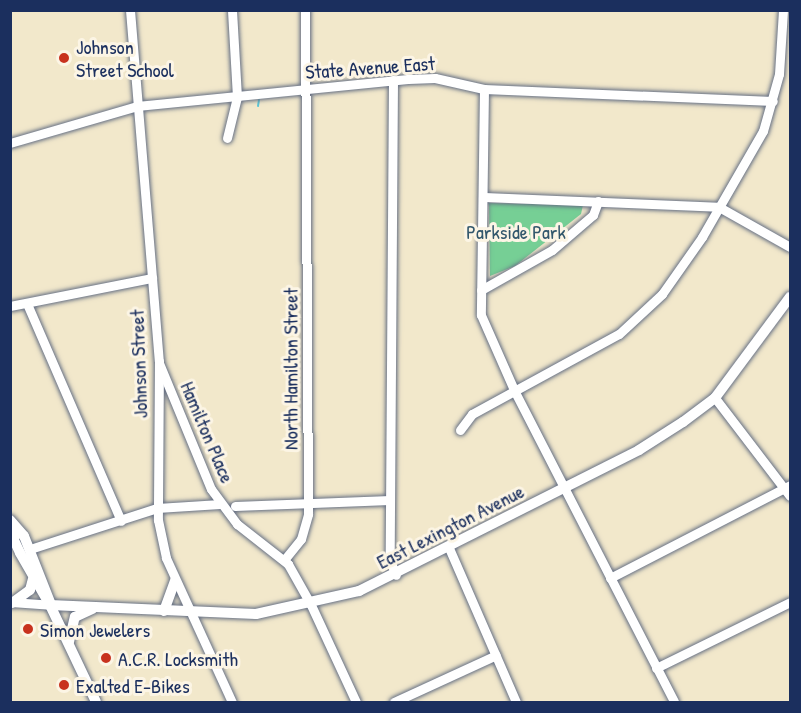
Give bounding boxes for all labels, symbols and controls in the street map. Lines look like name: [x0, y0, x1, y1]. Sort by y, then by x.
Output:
place label: Johnson Street School: [76, 34, 174, 81]
street label: State Avenue East: [304, 50, 436, 84]
marker: Johnson Street School: [57, 51, 71, 65]
park label: Parkside Park: [466, 219, 566, 243]
street label: North Hamilton Street: [278, 288, 302, 450]
street label: Johnson Street: [124, 309, 152, 419]
street label: Hamilton Place: [176, 378, 240, 486]
street label: East Lexington Avenue: [372, 479, 528, 573]
place label: Simon Jewelers: [40, 617, 150, 641]
marker: Simon Jewelers: [21, 622, 35, 636]
place label: A.C.R. Locksmith: [118, 646, 238, 670]
marker: A.C.R. Locksmith: [99, 651, 113, 665]
place label: Exalted E-Bikes: [76, 673, 190, 697]
marker: Exalted E-Bikes: [57, 678, 71, 692]

